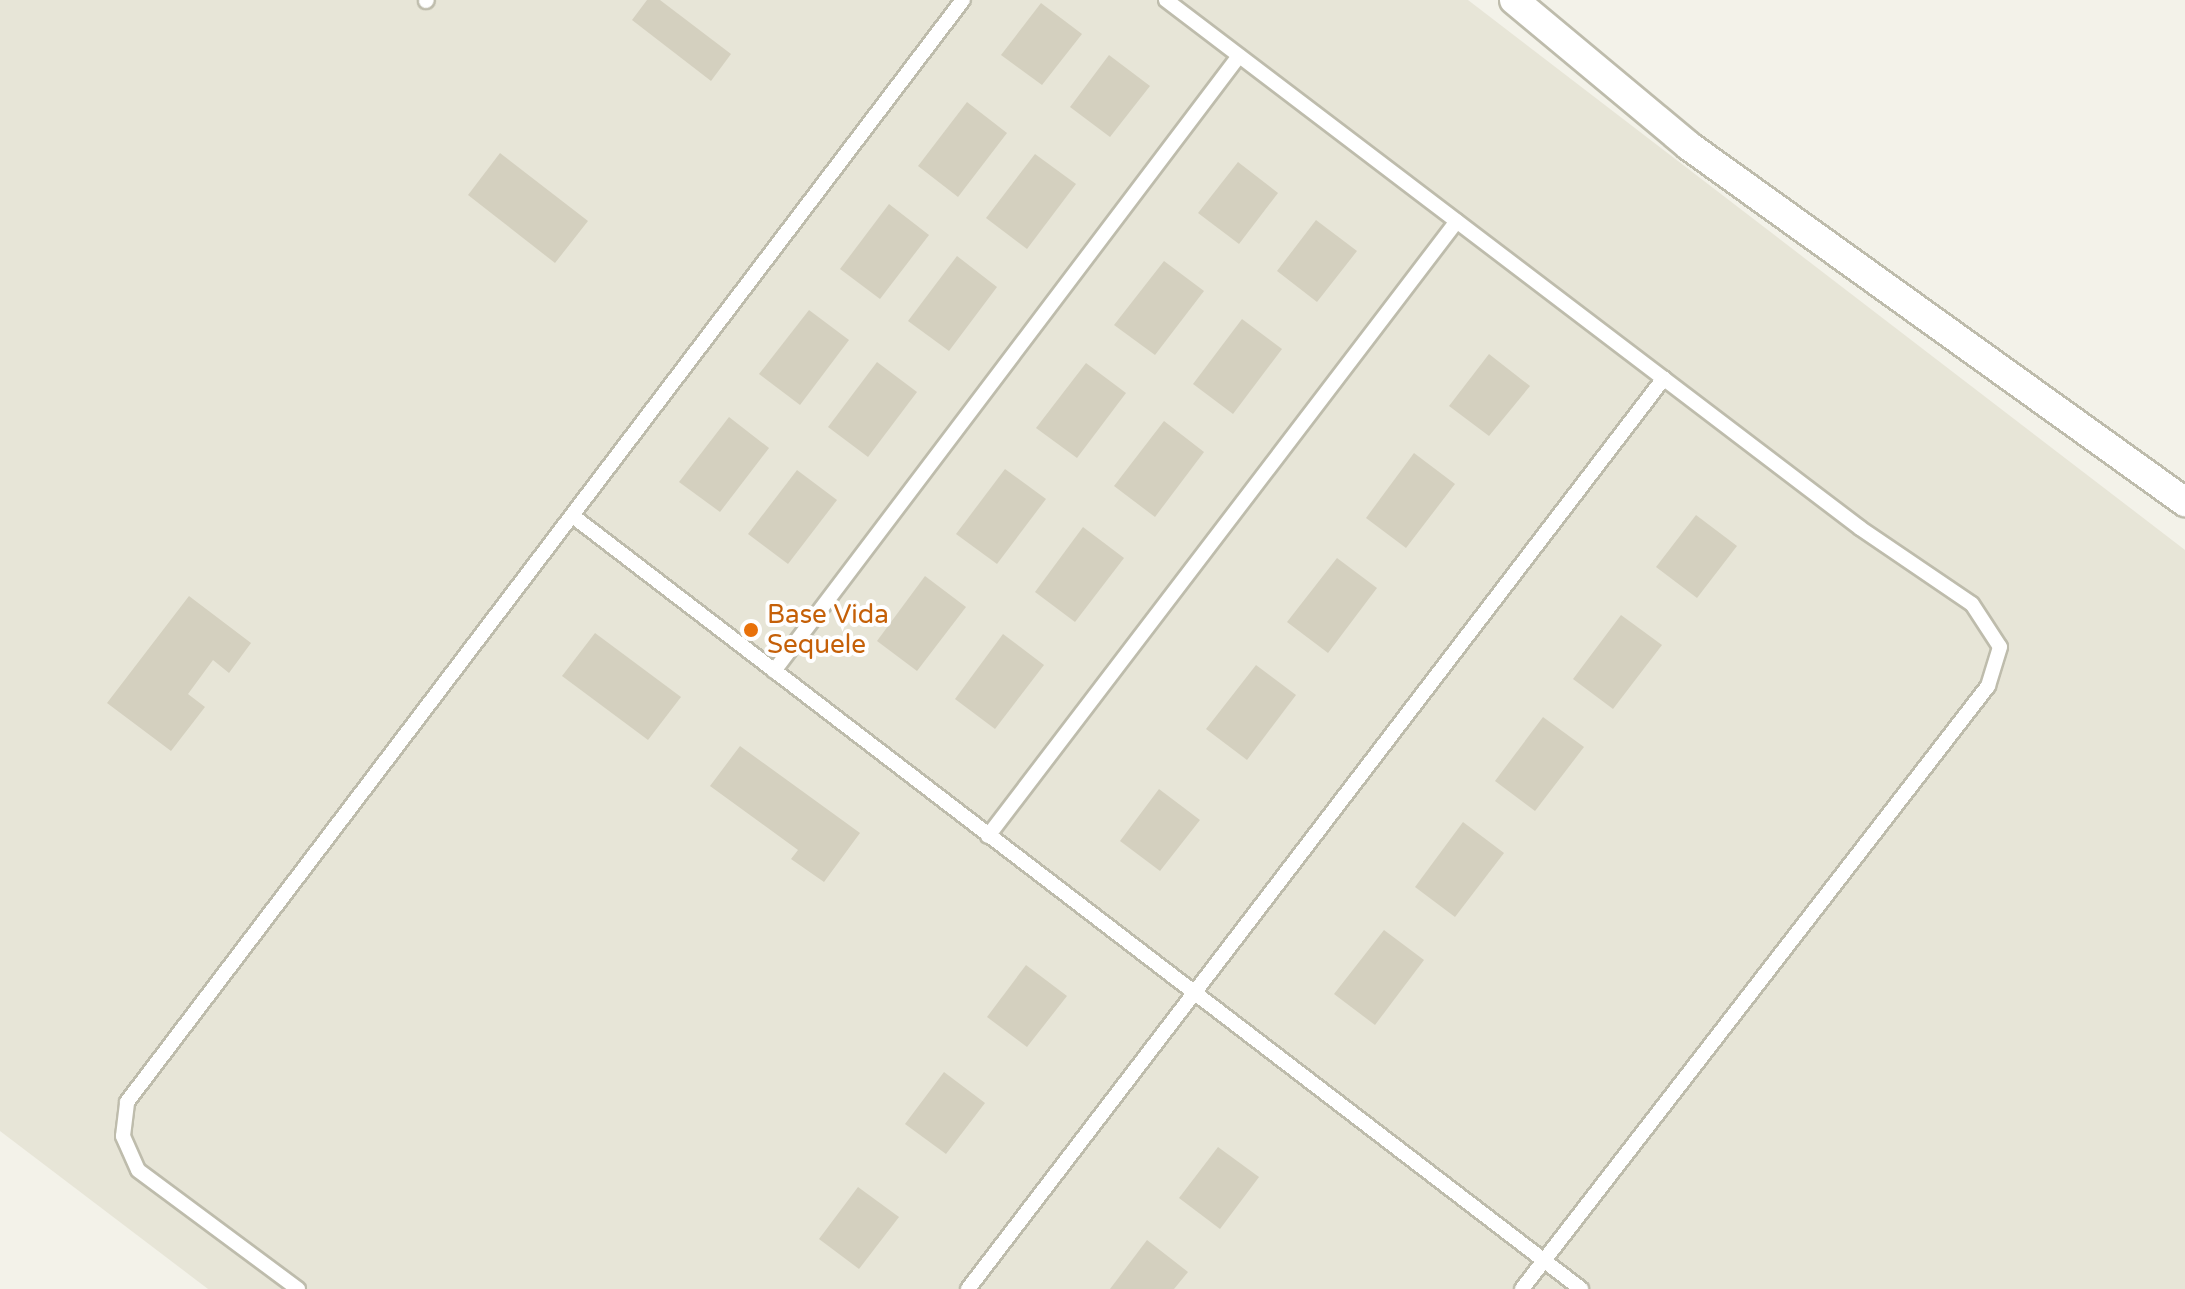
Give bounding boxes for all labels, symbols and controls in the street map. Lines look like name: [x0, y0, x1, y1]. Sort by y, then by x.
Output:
place label: Base Vida Sequele: [767, 599, 889, 660]
marker: Base Vida Sequele: [742, 621, 760, 639]

